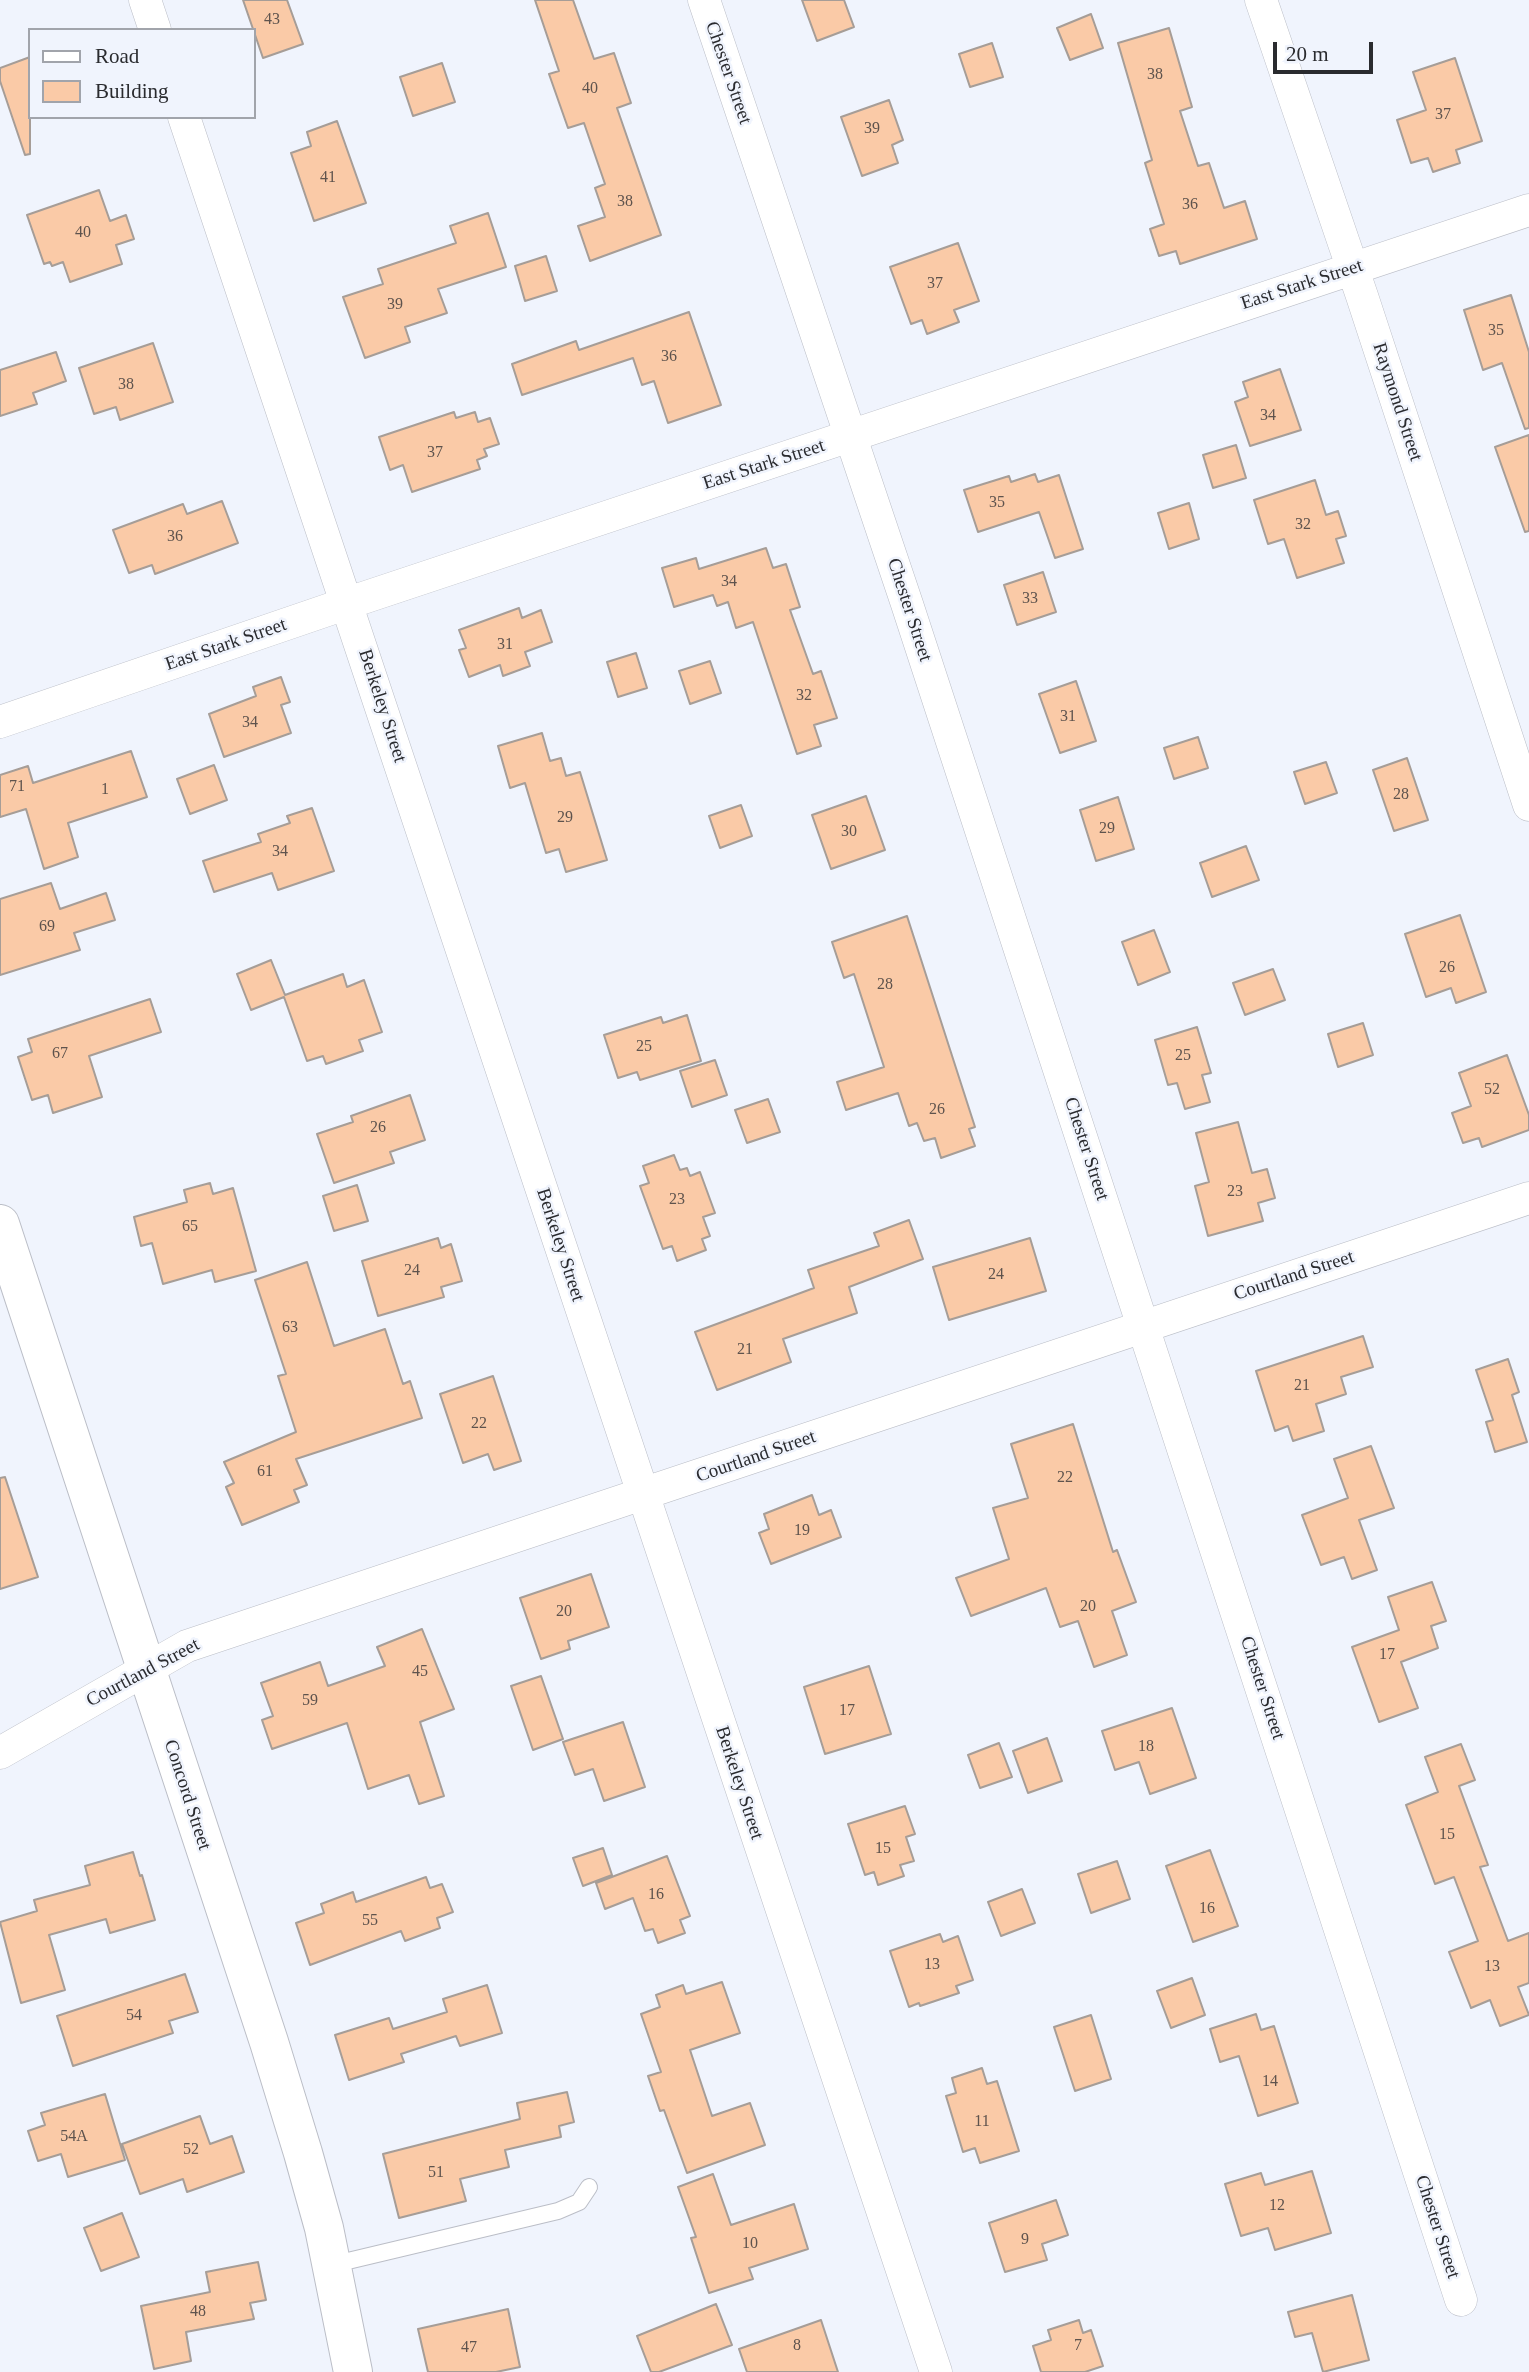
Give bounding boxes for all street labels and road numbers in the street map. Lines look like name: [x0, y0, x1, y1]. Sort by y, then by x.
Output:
street label: Chester Street: [700, 19, 756, 127]
street label: East Stark Street: [1238, 255, 1366, 315]
street label: Raymond Street: [1367, 340, 1427, 464]
street label: East Stark Street: [700, 435, 828, 495]
street label: Chester Street: [882, 556, 936, 664]
street label: East Stark Street: [162, 614, 290, 676]
street label: Berkeley Street: [353, 647, 411, 765]
street label: Chester Street: [1059, 1095, 1113, 1203]
street label: Berkeley Street: [531, 1186, 589, 1304]
street label: Courtland Street: [1231, 1246, 1357, 1306]
street label: Courtland Street: [693, 1426, 819, 1488]
street label: Courtland Street: [82, 1634, 204, 1712]
street label: Chester Street: [1235, 1634, 1289, 1742]
street label: Berkeley Street: [710, 1724, 768, 1842]
street label: Concord Street: [158, 1737, 216, 1853]
street label: Chester Street: [1410, 2173, 1464, 2281]

